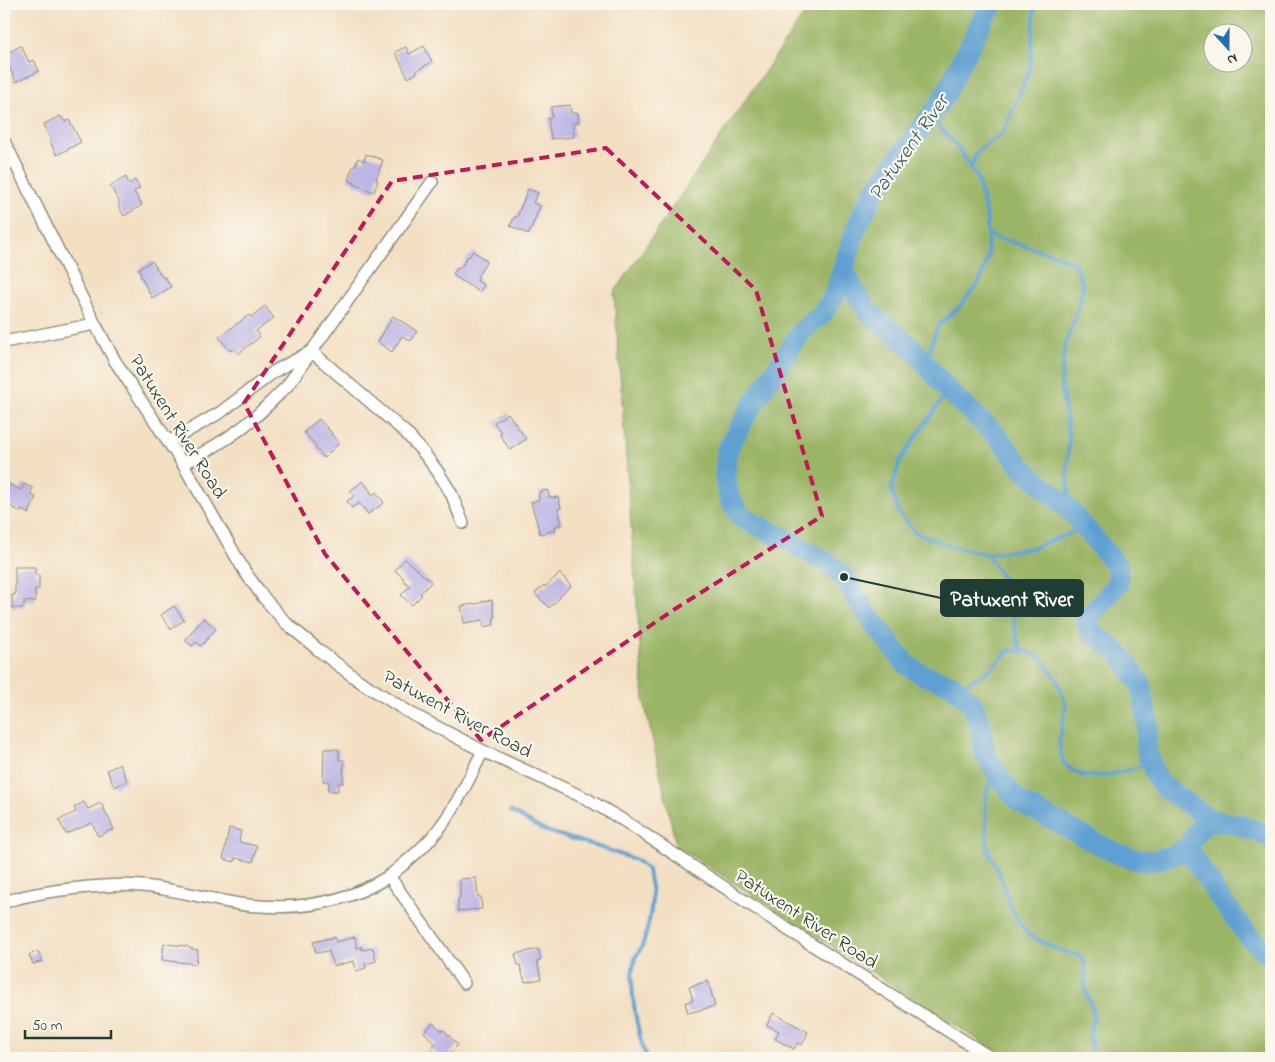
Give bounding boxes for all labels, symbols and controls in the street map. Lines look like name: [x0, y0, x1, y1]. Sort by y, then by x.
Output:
north arrow: [1202, 22, 1252, 72]
text: N: [1224, 47, 1240, 70]
water label: Patuxent River: [862, 87, 959, 207]
street label: Patuxent River Road: [121, 349, 233, 505]
callout: Patuxent River: [941, 580, 1083, 616]
text: Patuxent River: [951, 586, 1074, 616]
street label: Patuxent River Road: [377, 664, 537, 767]
street label: Patuxent River Road: [728, 863, 883, 977]
scale bar: [25, 1007, 111, 1039]
text: 50 m: [32, 1015, 63, 1037]

